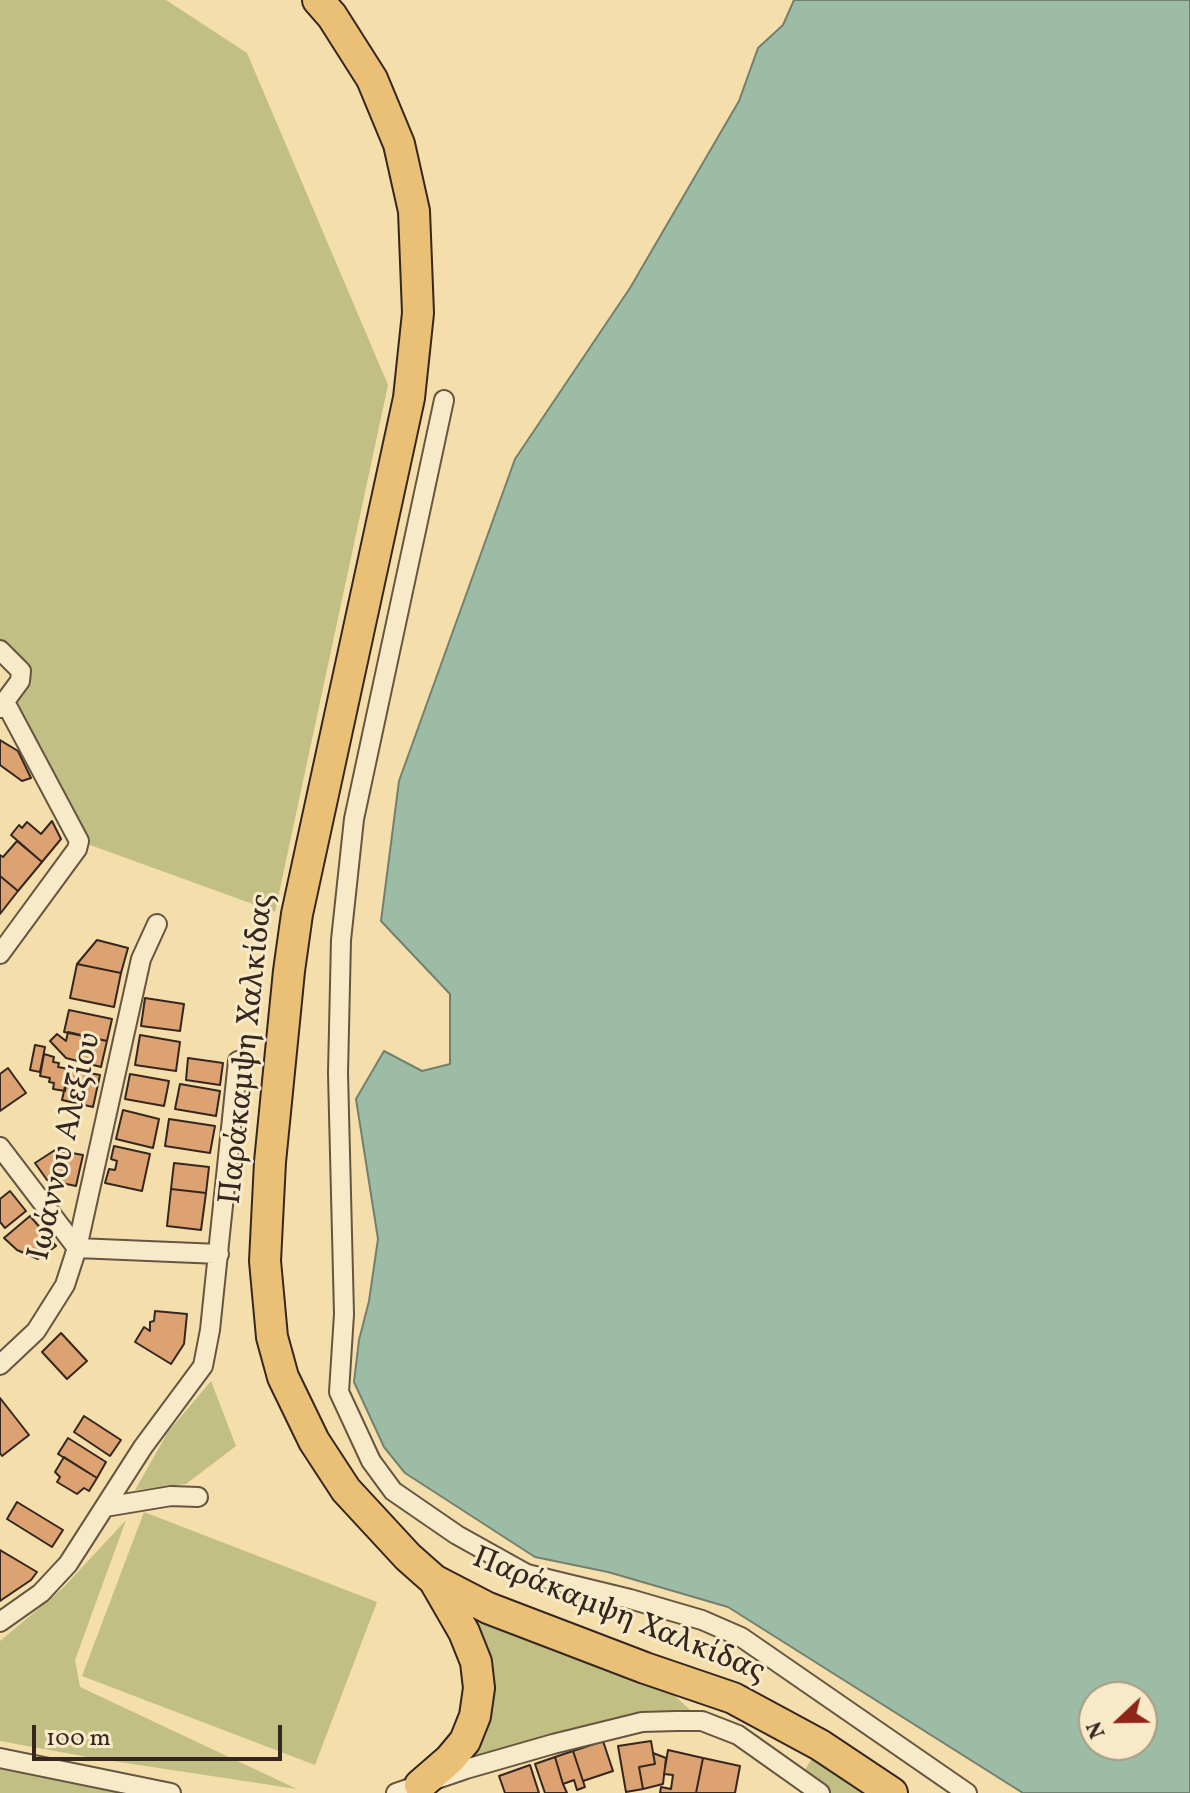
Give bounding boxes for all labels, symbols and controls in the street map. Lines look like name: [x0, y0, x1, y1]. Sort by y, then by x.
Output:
street label: Παράκαμψη Χαλκίδας: [214, 892, 284, 1206]
street label: Ιωάννου Αλεξίου: [22, 1030, 112, 1264]
street label: Παράκαμψη Χαλκίδας: [466, 1541, 770, 1693]
north arrow: [1078, 1681, 1158, 1761]
scale bar: [36, 1709, 286, 1759]
text: N: [1080, 1716, 1115, 1743]
text: 100 m: [46, 1722, 111, 1756]

